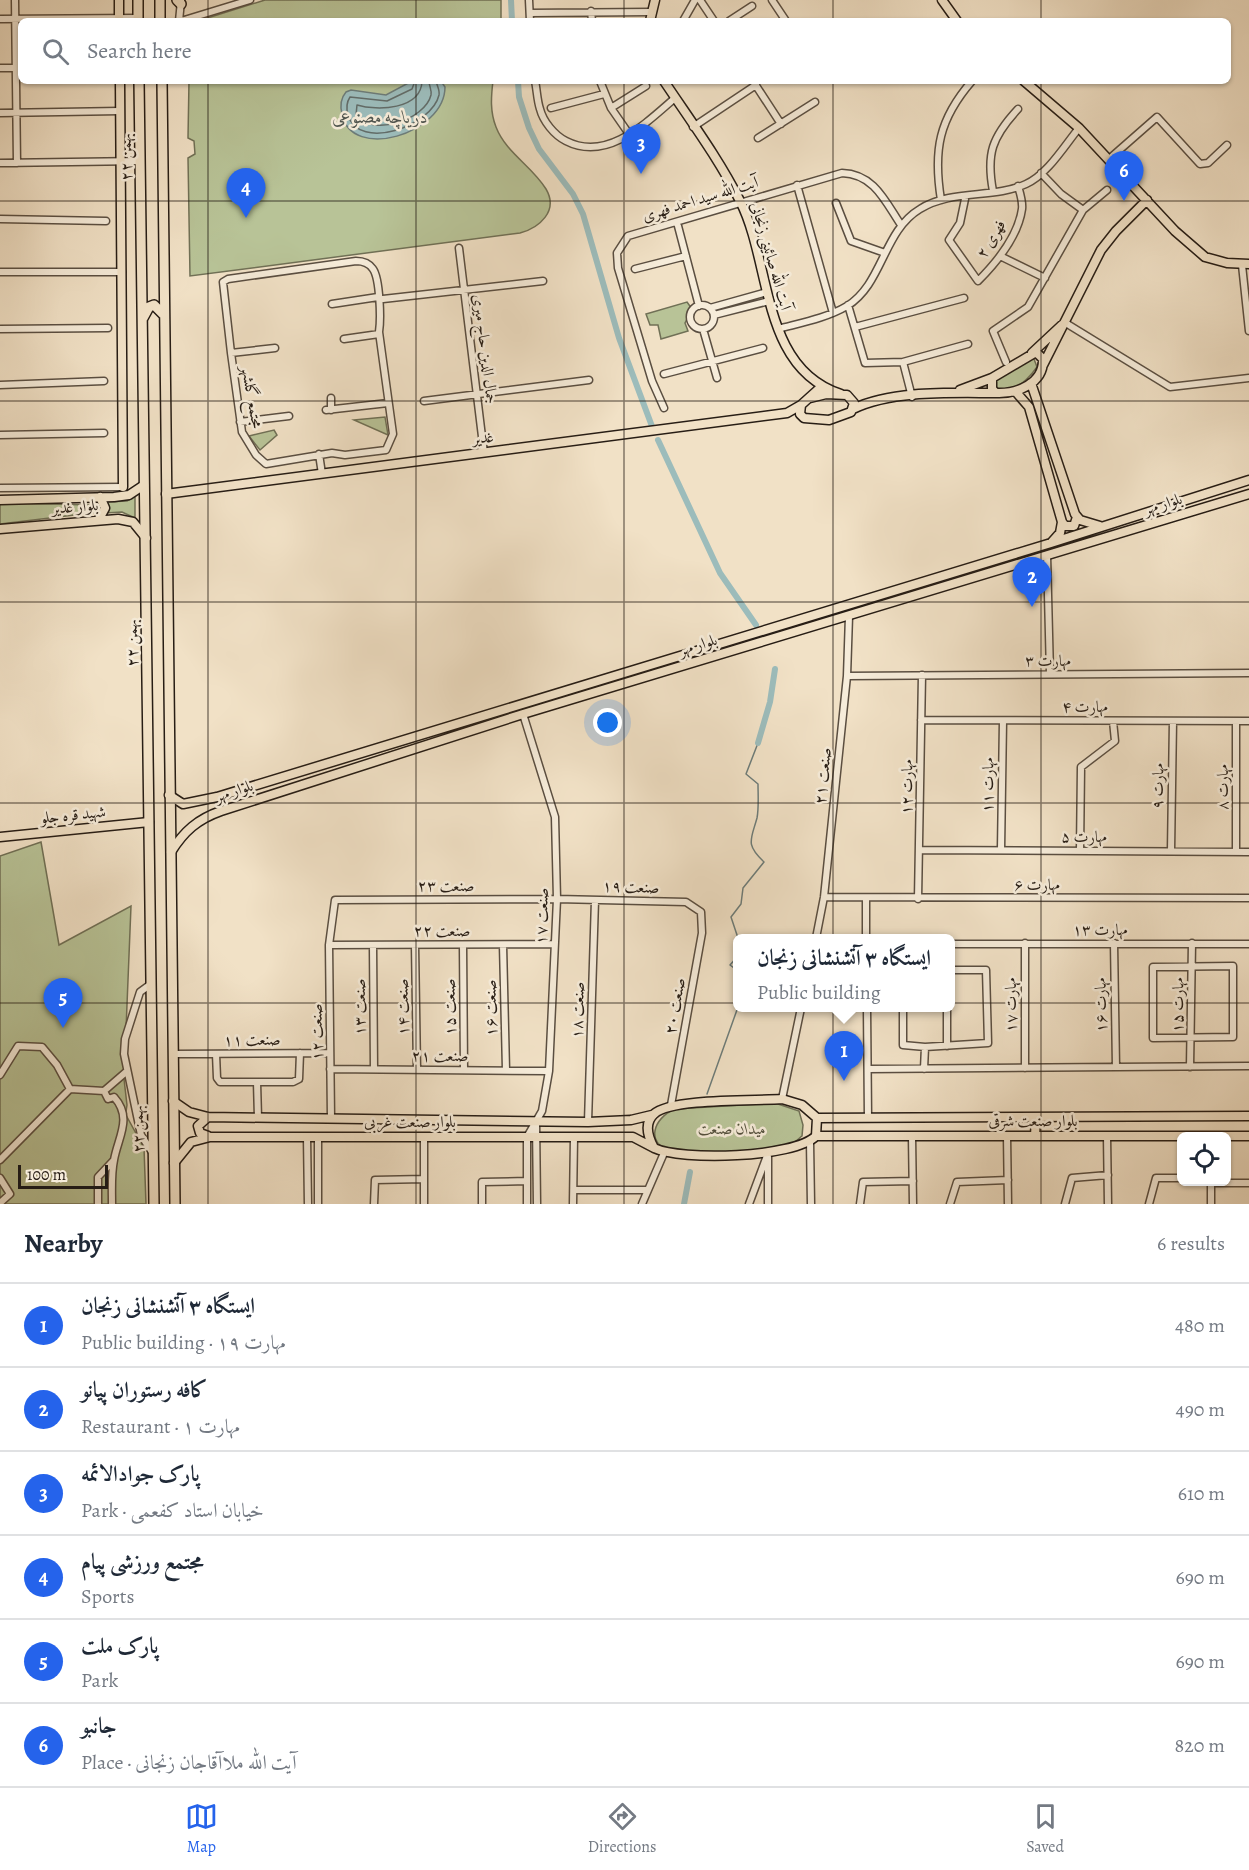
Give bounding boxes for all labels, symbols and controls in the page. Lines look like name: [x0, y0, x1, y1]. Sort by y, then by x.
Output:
search box: [18, 18, 1231, 84]
icon: search: [39, 35, 72, 68]
text: Search here: [87, 36, 192, 66]
water label: دریاچه مصنوعی: [332, 105, 428, 130]
pin: 3: [622, 124, 660, 174]
street label: ۲۲ بهمن: [115, 133, 137, 181]
pin: 6: [1104, 152, 1144, 201]
pin: 4: [226, 168, 266, 218]
street label: آیت الله سید احمد فهری: [639, 169, 762, 227]
street label: آیت الله صائینی زنجانی: [745, 199, 799, 314]
street label: فهری ۲: [971, 216, 1011, 262]
street label: جمال الدین حاج میری: [464, 293, 503, 406]
street label: مجتمع گلشهر: [231, 362, 268, 431]
street label: غدیر: [469, 426, 495, 450]
street label: بلوار مهر: [1139, 488, 1185, 521]
street label: بلوار غدیر: [49, 494, 99, 520]
pin: 2: [1012, 558, 1052, 607]
street label: ۲۲ بهمن: [121, 619, 143, 667]
street label: بلوار مهر: [674, 629, 720, 662]
street label: مهارت ۳: [1025, 650, 1071, 672]
street label: مهارت ۴: [1062, 696, 1108, 718]
your location: [593, 708, 622, 737]
street label: صنعت ۲۱: [809, 747, 837, 805]
street label: مهارت ۱۱: [977, 757, 999, 813]
street label: مهارت ۱۲: [896, 759, 918, 815]
street label: مهارت ۹: [1147, 763, 1169, 809]
street label: مهارت ۸: [1212, 764, 1234, 810]
street label: بلوار مهر: [210, 774, 256, 808]
street label: شهید قره جلو: [37, 801, 107, 830]
street label: مهارت ۵: [1061, 826, 1107, 848]
street label: مهارت ۶: [1014, 874, 1060, 896]
street label: صنعت ۲۳: [418, 875, 474, 897]
street label: صنعت ۱۹: [602, 875, 660, 899]
street label: صنعت ۱۷: [530, 887, 554, 945]
street label: مهارت ۱۳: [1072, 919, 1128, 941]
street label: صنعت ۲۲: [414, 920, 470, 942]
popup: [733, 934, 955, 1012]
text: ایستگاه ۳ آتشنشانی زنجان: [757, 943, 931, 973]
street label: صنعت ۲۰: [659, 976, 691, 1036]
street label: مهارت ۱۷: [1000, 977, 1022, 1033]
street label: مهارت ۱۶: [1090, 977, 1112, 1033]
street label: مهارت ۱۵: [1167, 977, 1189, 1033]
pin: 5: [44, 978, 82, 1028]
street label: صنعت ۱۴: [392, 978, 414, 1036]
street label: صنعت ۱۵: [439, 978, 461, 1036]
street label: صنعت ۱۳: [349, 979, 371, 1035]
street label: صنعت ۱۶: [480, 979, 502, 1037]
text: Public building: [757, 979, 881, 1006]
street label: صنعت ۱۸: [566, 981, 590, 1039]
street label: صنعت ۱۲: [306, 1003, 328, 1061]
street label: صنعت ۱۱: [223, 1029, 281, 1051]
pin: 1: [824, 1032, 864, 1081]
street label: صنعت ۲۱: [412, 1045, 468, 1067]
street label: ۲۲ بهمن: [127, 1105, 149, 1153]
street label: بلوار صنعت شرقی: [988, 1110, 1078, 1132]
street label: بلوار صنعت غربی: [364, 1111, 456, 1133]
park label: میدان صنعت: [698, 1118, 766, 1140]
map controls: [1177, 1132, 1231, 1186]
button: locate: [1177, 1132, 1231, 1186]
scale bar: [18, 1162, 108, 1190]
text: 100 m: [27, 1164, 66, 1186]
text: Nearby: [24, 1226, 103, 1261]
text: 6 results: [1157, 1230, 1225, 1257]
text: ایستگاه ۳ آتشنشانی زنجان: [81, 1291, 255, 1321]
text: 1: [40, 1312, 47, 1339]
text: 480 m: [1175, 1312, 1225, 1339]
text: Public building · مهارت ۱۹: [81, 1329, 286, 1356]
text: كافه رستوران پيانو: [81, 1375, 208, 1405]
text: 2: [39, 1396, 48, 1423]
text: 490 m: [1176, 1396, 1225, 1423]
text: Restaurant · مهارت ۱: [81, 1413, 240, 1440]
text: پارک جوادالائمه: [81, 1459, 200, 1489]
text: 3: [39, 1480, 48, 1507]
text: 610 m: [1178, 1480, 1225, 1507]
text: Park · خیابان استاد کفعمی: [81, 1497, 264, 1524]
text: مجتمع ورزشی پیام: [81, 1547, 203, 1577]
text: 4: [39, 1564, 48, 1591]
text: 690 m: [1175, 1564, 1225, 1591]
text: Sports: [81, 1583, 134, 1610]
text: پارک ملت: [81, 1631, 158, 1661]
text: 5: [39, 1648, 48, 1675]
text: 690 m: [1175, 1648, 1225, 1675]
text: Park: [81, 1667, 119, 1694]
text: جانبو: [81, 1711, 117, 1741]
text: 6: [39, 1732, 48, 1759]
text: 820 m: [1175, 1732, 1225, 1759]
text: Place · آیت الله ملاآقاجان زنجانی: [81, 1749, 297, 1776]
tab: Map: [185, 1800, 218, 1858]
tab: Directions: [588, 1800, 656, 1858]
tab: Saved: [1026, 1800, 1064, 1858]

